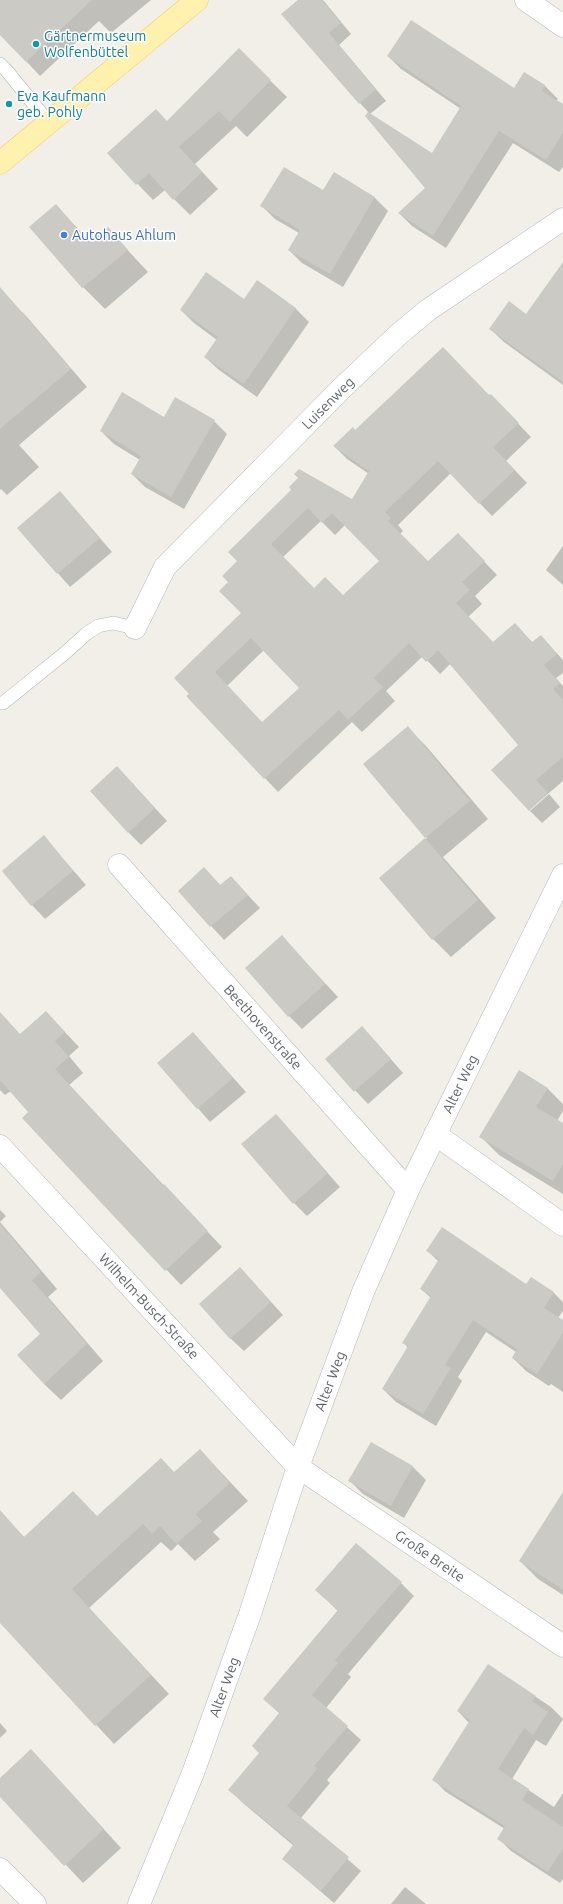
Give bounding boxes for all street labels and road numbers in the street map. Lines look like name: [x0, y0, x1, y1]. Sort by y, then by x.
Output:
street label: Luisenweg: [299, 374, 357, 432]
street label: Beethovenstraße: [221, 981, 305, 1073]
street label: Alter Weg: [439, 1052, 481, 1116]
street label: Wilhelm-Busch-Straße: [96, 1250, 202, 1362]
street label: Alter Weg: [311, 1349, 349, 1413]
street label: Große Breite: [392, 1527, 468, 1585]
street label: Alter Weg: [206, 1655, 242, 1719]

